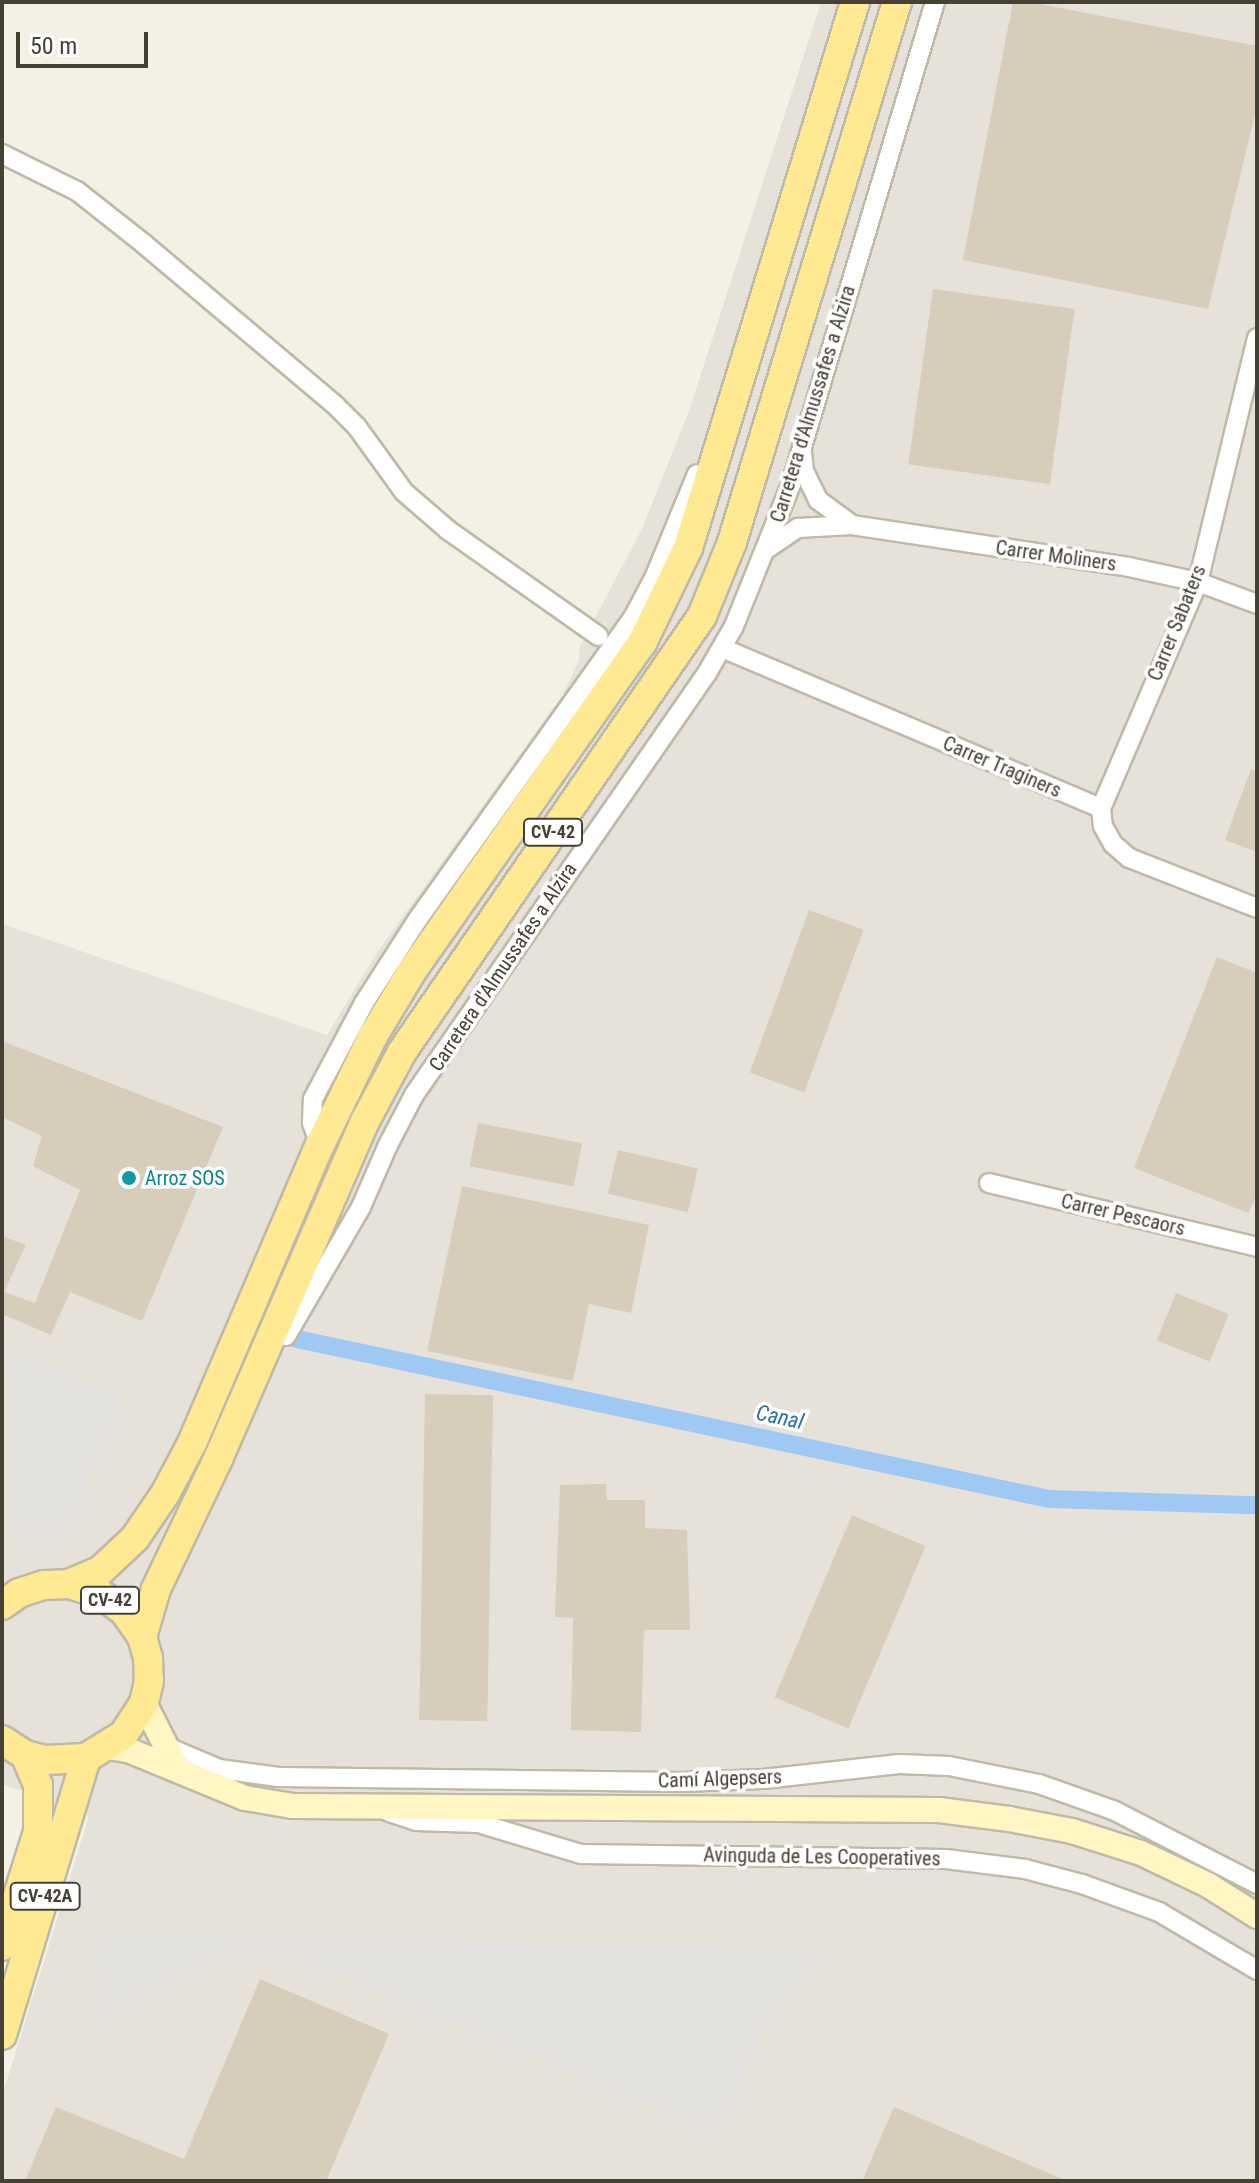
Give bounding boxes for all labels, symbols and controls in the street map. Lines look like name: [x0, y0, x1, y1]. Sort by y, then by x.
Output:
scale bar: [20, 16, 152, 66]
text: 50 m: [30, 32, 77, 60]
street label: Carretera d'Almussafes a Alzira: [765, 283, 861, 525]
street label: Carrer Moliners: [994, 536, 1118, 576]
street label: Carrer Sabaters: [1143, 562, 1211, 684]
street label: Carrer Traginers: [939, 731, 1065, 803]
road number: CV-42: [523, 818, 583, 846]
street label: Carretera d'Almussafes a Alzira: [424, 858, 582, 1076]
place label: Arroz SOS: [145, 1166, 225, 1190]
marker: Arroz SOS: [120, 1169, 138, 1187]
street label: Carrer Pescaors: [1059, 1189, 1187, 1241]
water label: Canal: [754, 1399, 806, 1435]
road number: CV-42: [80, 1586, 140, 1614]
street label: Camí Algepsers: [658, 1765, 782, 1793]
street label: Avinguda de Les Cooperatives: [703, 1843, 941, 1871]
road number: CV-42A: [9, 1882, 81, 1910]

